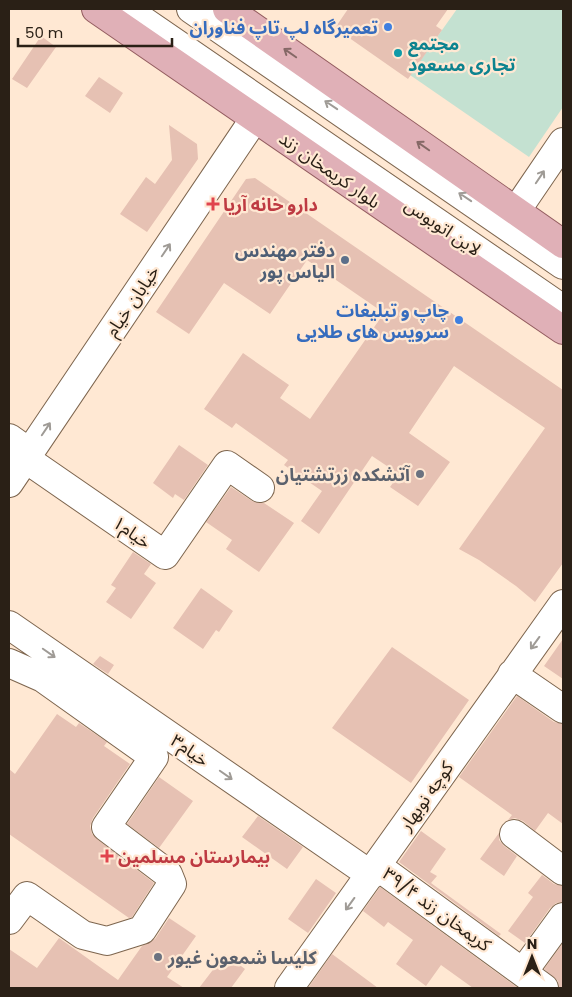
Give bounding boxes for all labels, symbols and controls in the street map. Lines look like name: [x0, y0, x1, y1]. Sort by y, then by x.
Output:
scale bar: [18, 15, 171, 47]
place label: تعمیرگاه لپ تاپ فناوران: [189, 15, 379, 40]
marker: تعمیرگاه لپ تاپ فناوران: [382, 21, 394, 33]
text: 50 m: [25, 22, 63, 43]
place label: مجتمع تجاری مسعود: [408, 31, 516, 77]
marker: مجتمع تجاری مسعود: [392, 47, 404, 59]
one-way arrow: [283, 48, 297, 58]
one-way arrow: [325, 100, 339, 110]
street label: بلوار کریمخان زند: [274, 126, 386, 214]
one-way arrow: [416, 141, 430, 151]
one-way arrow: [535, 170, 545, 184]
place label: دارو خانه آریا: [223, 192, 318, 217]
street label: لاین اتوبوس: [400, 192, 486, 262]
one-way arrow: [459, 192, 473, 202]
marker: دارو خانه آریا: [207, 198, 219, 210]
place label: دفتر مهندس الیاس پور: [235, 238, 335, 284]
one-way arrow: [162, 244, 172, 258]
marker: دفتر مهندس الیاس پور: [339, 254, 351, 266]
street label: خیابان خیام: [99, 260, 167, 343]
place label: چاپ و تبلیغات سرویس های طلایی: [296, 298, 449, 344]
marker: چاپ و تبلیغات سرویس های طلایی: [453, 314, 465, 326]
one-way arrow: [41, 422, 51, 436]
place label: آتشکده زرتشتیان: [276, 462, 411, 487]
marker: آتشکده زرتشتیان: [414, 468, 426, 480]
street label: ۱خیام: [107, 510, 156, 556]
one-way arrow: [529, 636, 540, 649]
one-way arrow: [42, 648, 56, 658]
street label: خیام۳: [165, 728, 214, 774]
street label: کوچه نوبهار: [392, 756, 459, 836]
one-way arrow: [219, 770, 233, 780]
place label: بیمارستان مسلمین: [118, 844, 270, 869]
marker: بیمارستان مسلمین: [100, 849, 114, 863]
street label: کریمخان زند ۳۹/۴: [378, 861, 497, 957]
one-way arrow: [345, 897, 355, 911]
north arrow: [507, 932, 557, 982]
text: N: [527, 934, 537, 954]
place label: کلیسا شمعون غیور: [167, 945, 317, 970]
marker: کلیسا شمعون غیور: [152, 951, 164, 963]

